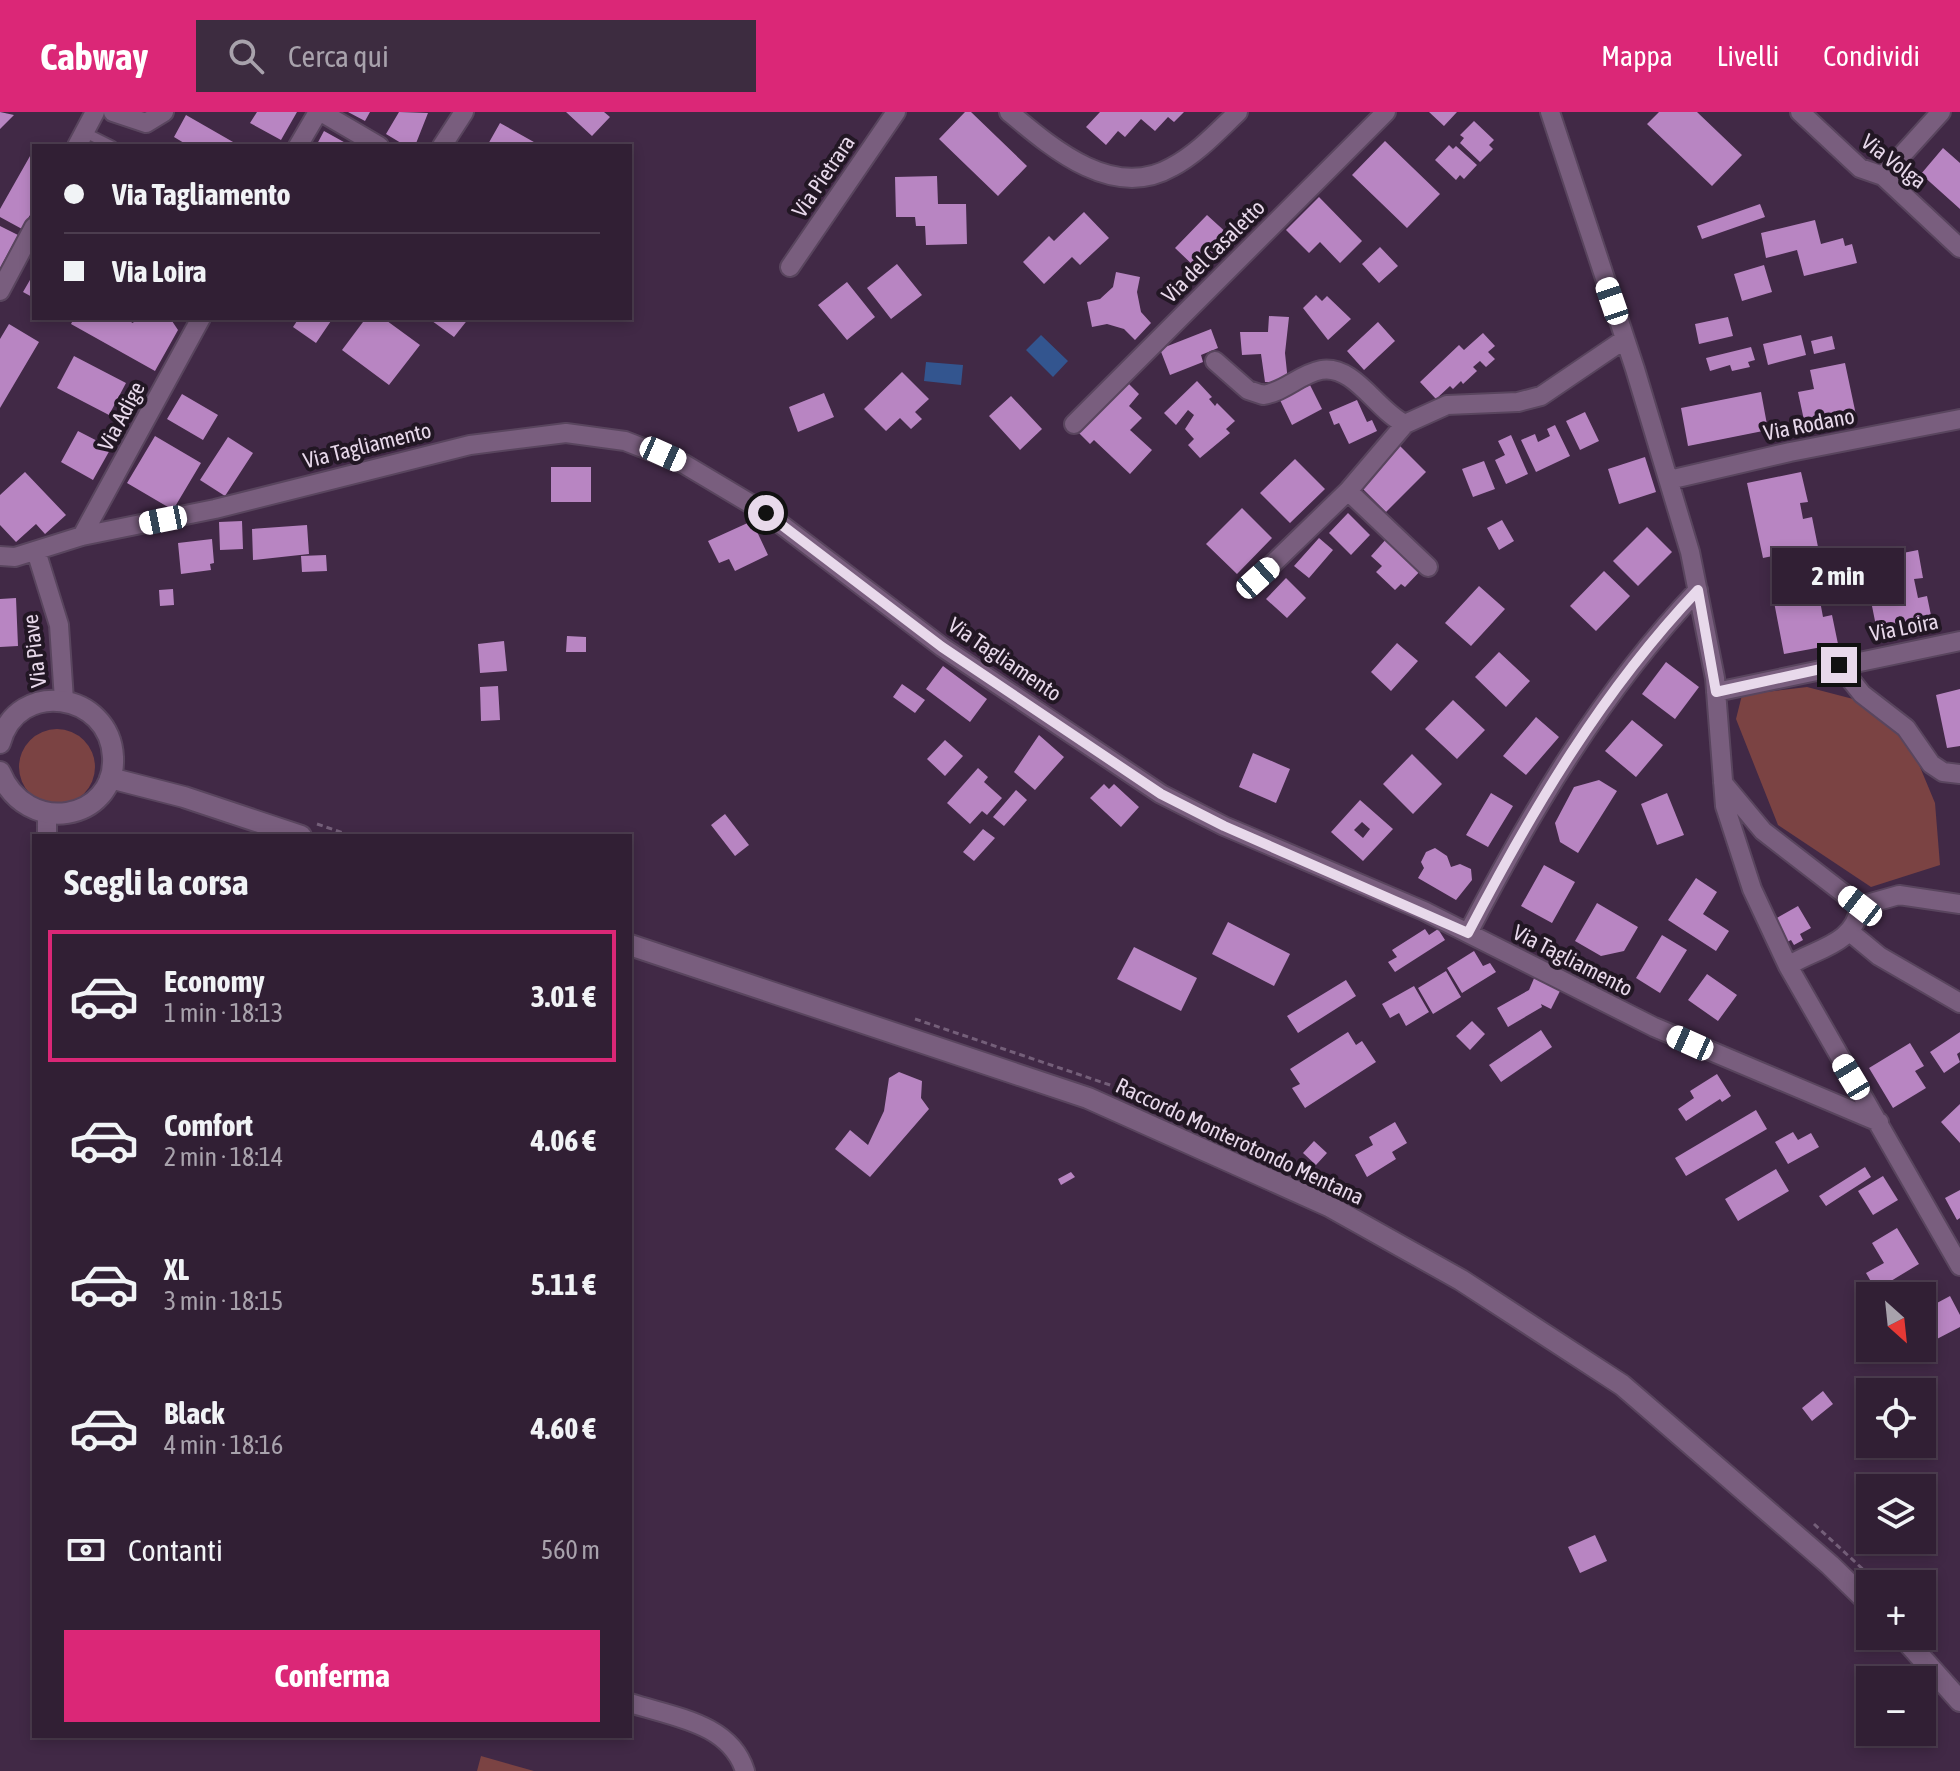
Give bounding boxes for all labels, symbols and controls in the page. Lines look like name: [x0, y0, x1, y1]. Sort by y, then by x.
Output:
search box: [196, 20, 756, 92]
icon: search: [224, 34, 268, 78]
text: Cabway: [40, 35, 148, 78]
text: Cerca qui: [288, 39, 389, 73]
text: Mappa: [1601, 40, 1673, 72]
text: Livelli: [1717, 40, 1779, 72]
text: Condividi: [1823, 40, 1920, 72]
street label: Via Volga: [1857, 128, 1931, 194]
street label: Via Pietrara: [786, 130, 860, 222]
text: Via Tagliamento: [112, 177, 291, 211]
street label: Via del Casaletto: [1156, 194, 1270, 308]
text: Via Loira: [112, 254, 206, 288]
car: [1593, 274, 1631, 328]
street label: Via Adige: [92, 377, 150, 455]
street label: Via Rodano: [1761, 402, 1857, 446]
street label: Via Tagliamento: [300, 417, 434, 473]
car: [636, 433, 690, 475]
route start: [748, 495, 784, 531]
car: [137, 504, 189, 536]
callout: 2 min: [1773, 549, 1905, 605]
car: [1232, 553, 1284, 603]
text: 2 min: [1811, 561, 1865, 591]
street label: Via Loira: [1868, 608, 1940, 646]
street label: Via Tagliamento: [943, 612, 1067, 706]
street label: Via Piave: [17, 613, 51, 689]
route end: [1821, 647, 1857, 683]
text: Scegli la corsa: [64, 861, 249, 903]
car: [1834, 882, 1886, 930]
street label: Via Tagliamento: [1509, 919, 1637, 1001]
icon: car: [68, 960, 140, 1032]
text: Economy: [164, 964, 265, 998]
text: 3.01 €: [531, 979, 596, 1013]
text: 1 min · 18:13: [164, 998, 283, 1028]
car: [1663, 1022, 1717, 1064]
car: [1828, 1050, 1874, 1104]
street label: Raccordo Monterotondo Mentana: [1112, 1072, 1368, 1210]
icon: car: [68, 1104, 140, 1176]
text: Comfort: [164, 1108, 253, 1142]
text: 4.06 €: [531, 1123, 596, 1157]
text: 2 min · 18:14: [164, 1142, 283, 1172]
icon: car: [68, 1248, 140, 1320]
text: XL: [164, 1252, 189, 1286]
text: 5.11 €: [531, 1267, 596, 1301]
north arrow: [1856, 1282, 1936, 1362]
map controls: [1856, 1282, 1936, 1746]
text: 3 min · 18:15: [164, 1286, 283, 1316]
button: locate: [1856, 1378, 1936, 1458]
icon: car: [68, 1392, 140, 1464]
text: Black: [164, 1396, 224, 1430]
text: 4.60 €: [531, 1411, 596, 1445]
text: 4 min · 18:16: [164, 1430, 283, 1460]
button: layers: [1856, 1474, 1936, 1554]
icon: cash: [64, 1528, 108, 1572]
text: Contanti: [128, 1533, 223, 1567]
text: 560 m: [541, 1535, 600, 1565]
button: +: [1856, 1570, 1936, 1650]
button: Conferma: [64, 1630, 600, 1722]
button: −: [1856, 1666, 1936, 1746]

